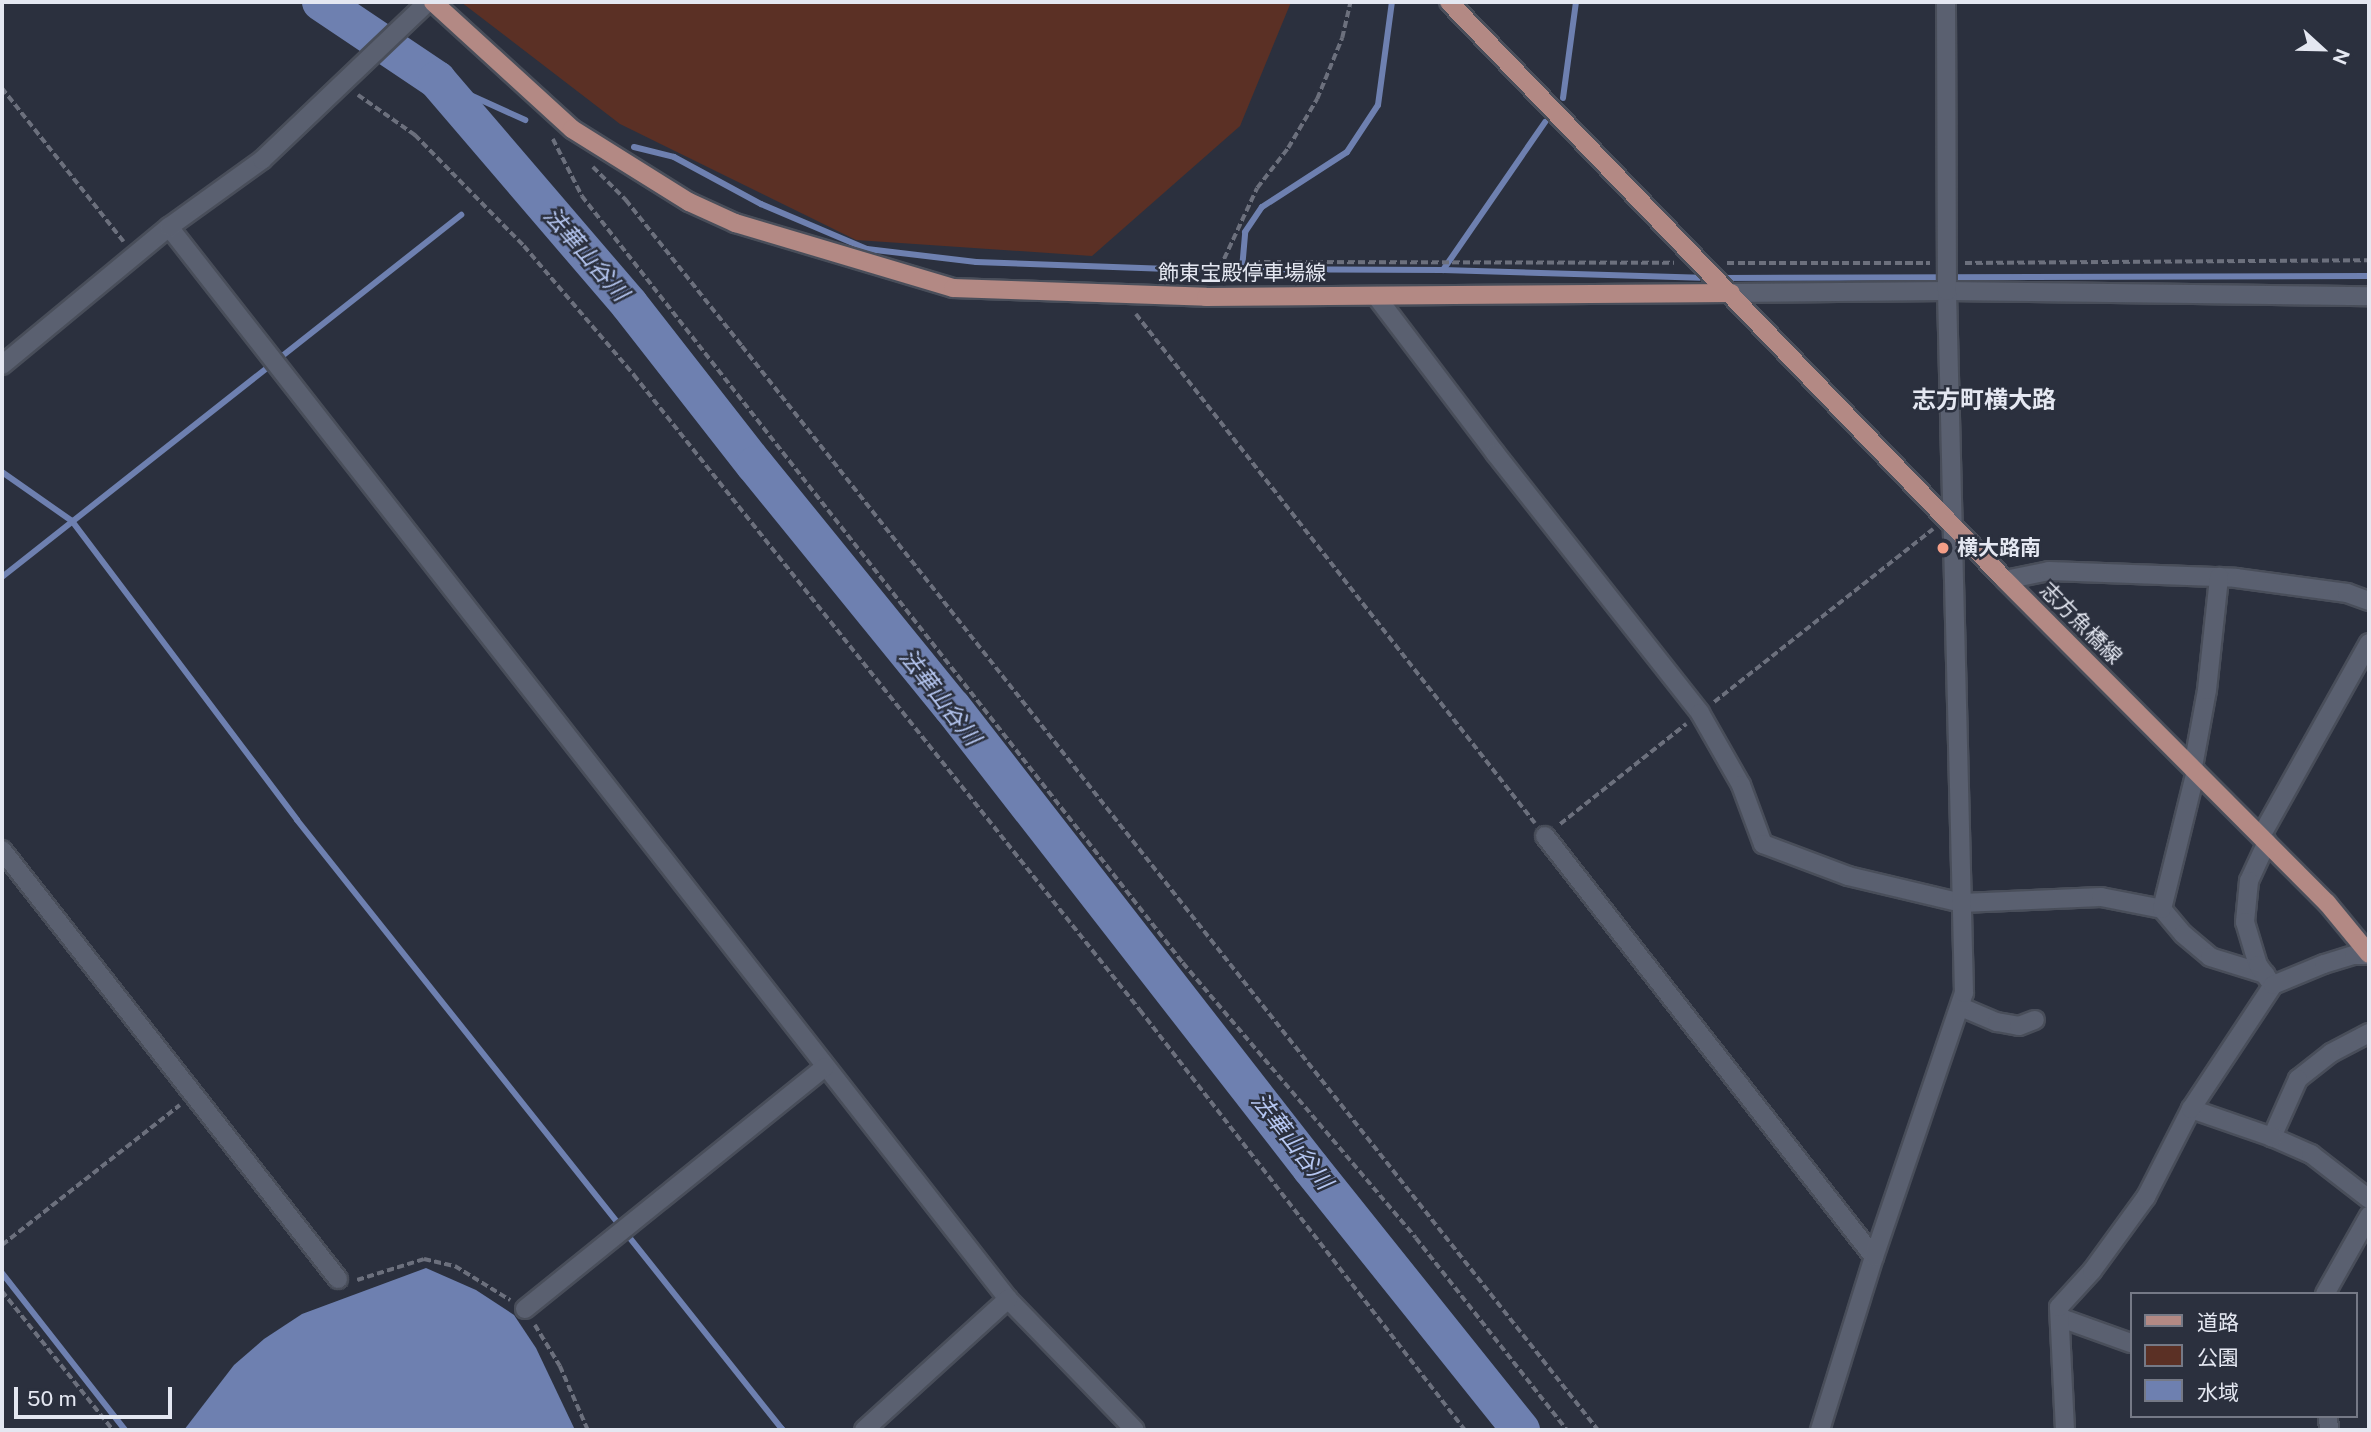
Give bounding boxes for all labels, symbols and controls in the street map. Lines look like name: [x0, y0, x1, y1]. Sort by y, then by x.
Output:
north arrow: [2287, 14, 2357, 84]
text: N: [2328, 46, 2354, 68]
water label: 法華山谷川: [538, 202, 634, 306]
street label: 飾東宝殿停車場線: [1158, 260, 1326, 286]
district label: 志方町横大路: [1912, 386, 2056, 414]
place label: 横大路南: [1957, 535, 2041, 561]
marker: 横大路南: [1935, 540, 1951, 556]
street label: 志方魚橋線: [2035, 577, 2127, 669]
water label: 法華山谷川: [894, 643, 986, 751]
water label: 法華山谷川: [1246, 1087, 1338, 1195]
legend: [2130, 1292, 2357, 1418]
text: 道路: [2197, 1310, 2239, 1335]
text: 公園: [2197, 1345, 2239, 1370]
scale bar: [18, 1372, 175, 1416]
text: 水域: [2197, 1380, 2239, 1405]
text: 50 m: [27, 1386, 77, 1411]

